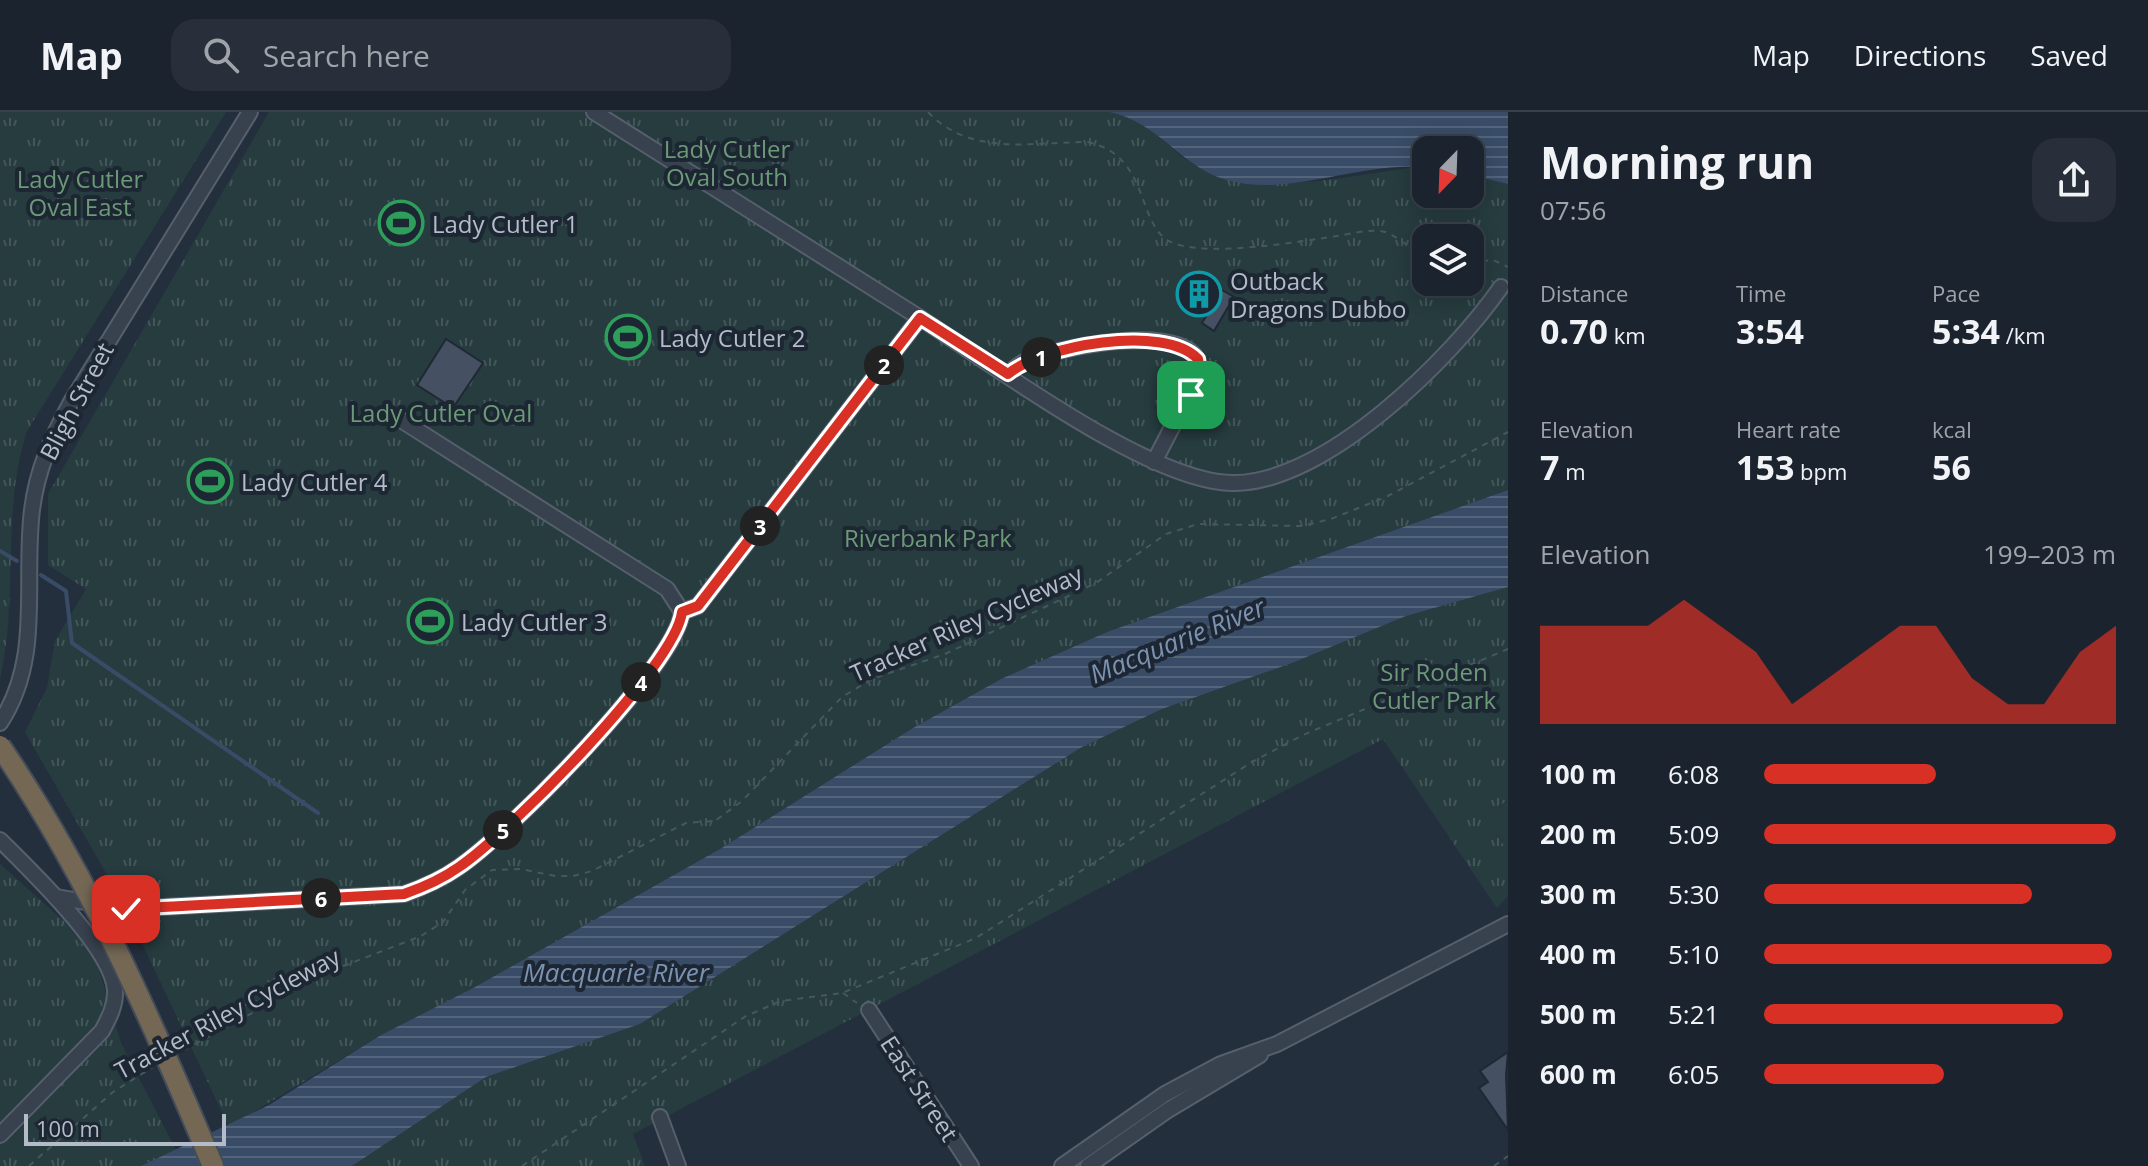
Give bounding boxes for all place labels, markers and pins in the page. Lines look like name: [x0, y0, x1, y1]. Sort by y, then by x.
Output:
sports icon: Lady Cutler 1: [377, 199, 425, 247]
place label: Lady Cutler 1: [432, 207, 579, 240]
place label: Outback Dragons Dubbo: [1230, 264, 1406, 325]
building icon: Outback Dragons Dubbo: [1175, 270, 1223, 318]
sports icon: Lady Cutler 2: [604, 313, 652, 361]
place label: Lady Cutler 2: [659, 321, 806, 354]
pin: 1: [1021, 337, 1061, 377]
pin: 2: [864, 345, 904, 385]
pin: [1157, 361, 1225, 429]
sports icon: Lady Cutler 4: [186, 457, 234, 505]
place label: Lady Cutler 4: [241, 465, 388, 498]
pin: 3: [740, 506, 780, 546]
sports icon: Lady Cutler 3: [406, 597, 454, 645]
place label: Lady Cutler 3: [461, 605, 608, 638]
pin: 4: [621, 662, 661, 702]
pin: 5: [483, 810, 523, 850]
pin: [92, 875, 160, 943]
pin: 6: [301, 878, 341, 918]

